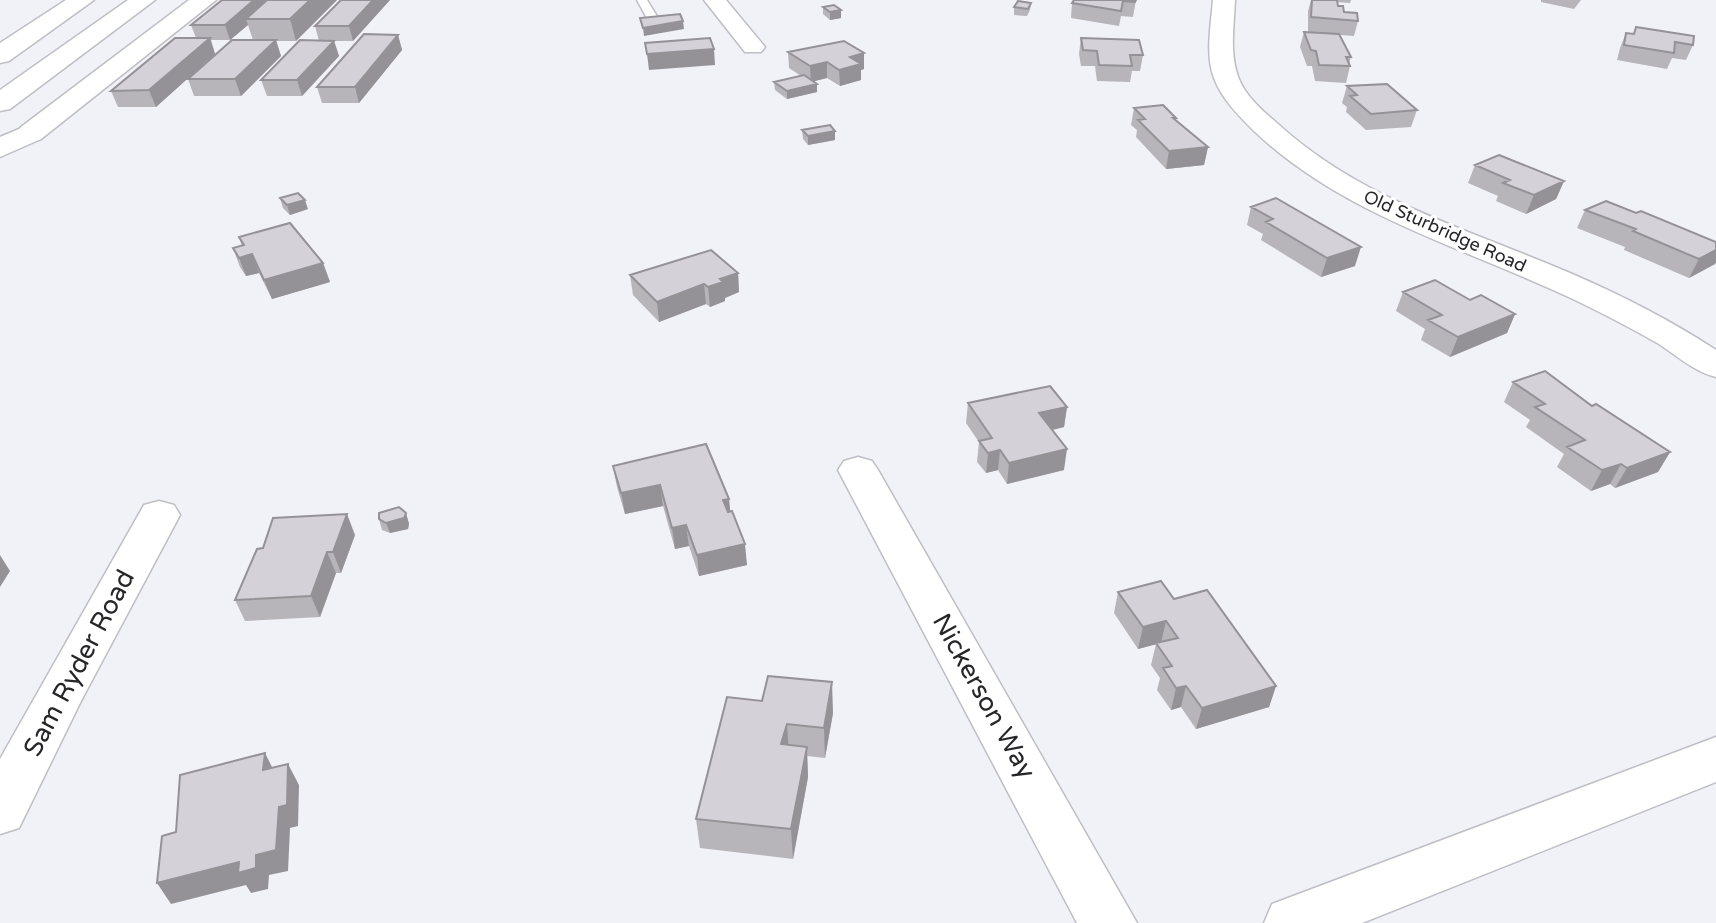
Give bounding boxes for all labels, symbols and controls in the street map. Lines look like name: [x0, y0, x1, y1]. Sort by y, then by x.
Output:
street label: Old Sturbridge Road: [1360, 185, 1530, 277]
street label: Sam Ryder Road: [17, 564, 141, 762]
street label: Nickerson Way: [926, 608, 1042, 784]

